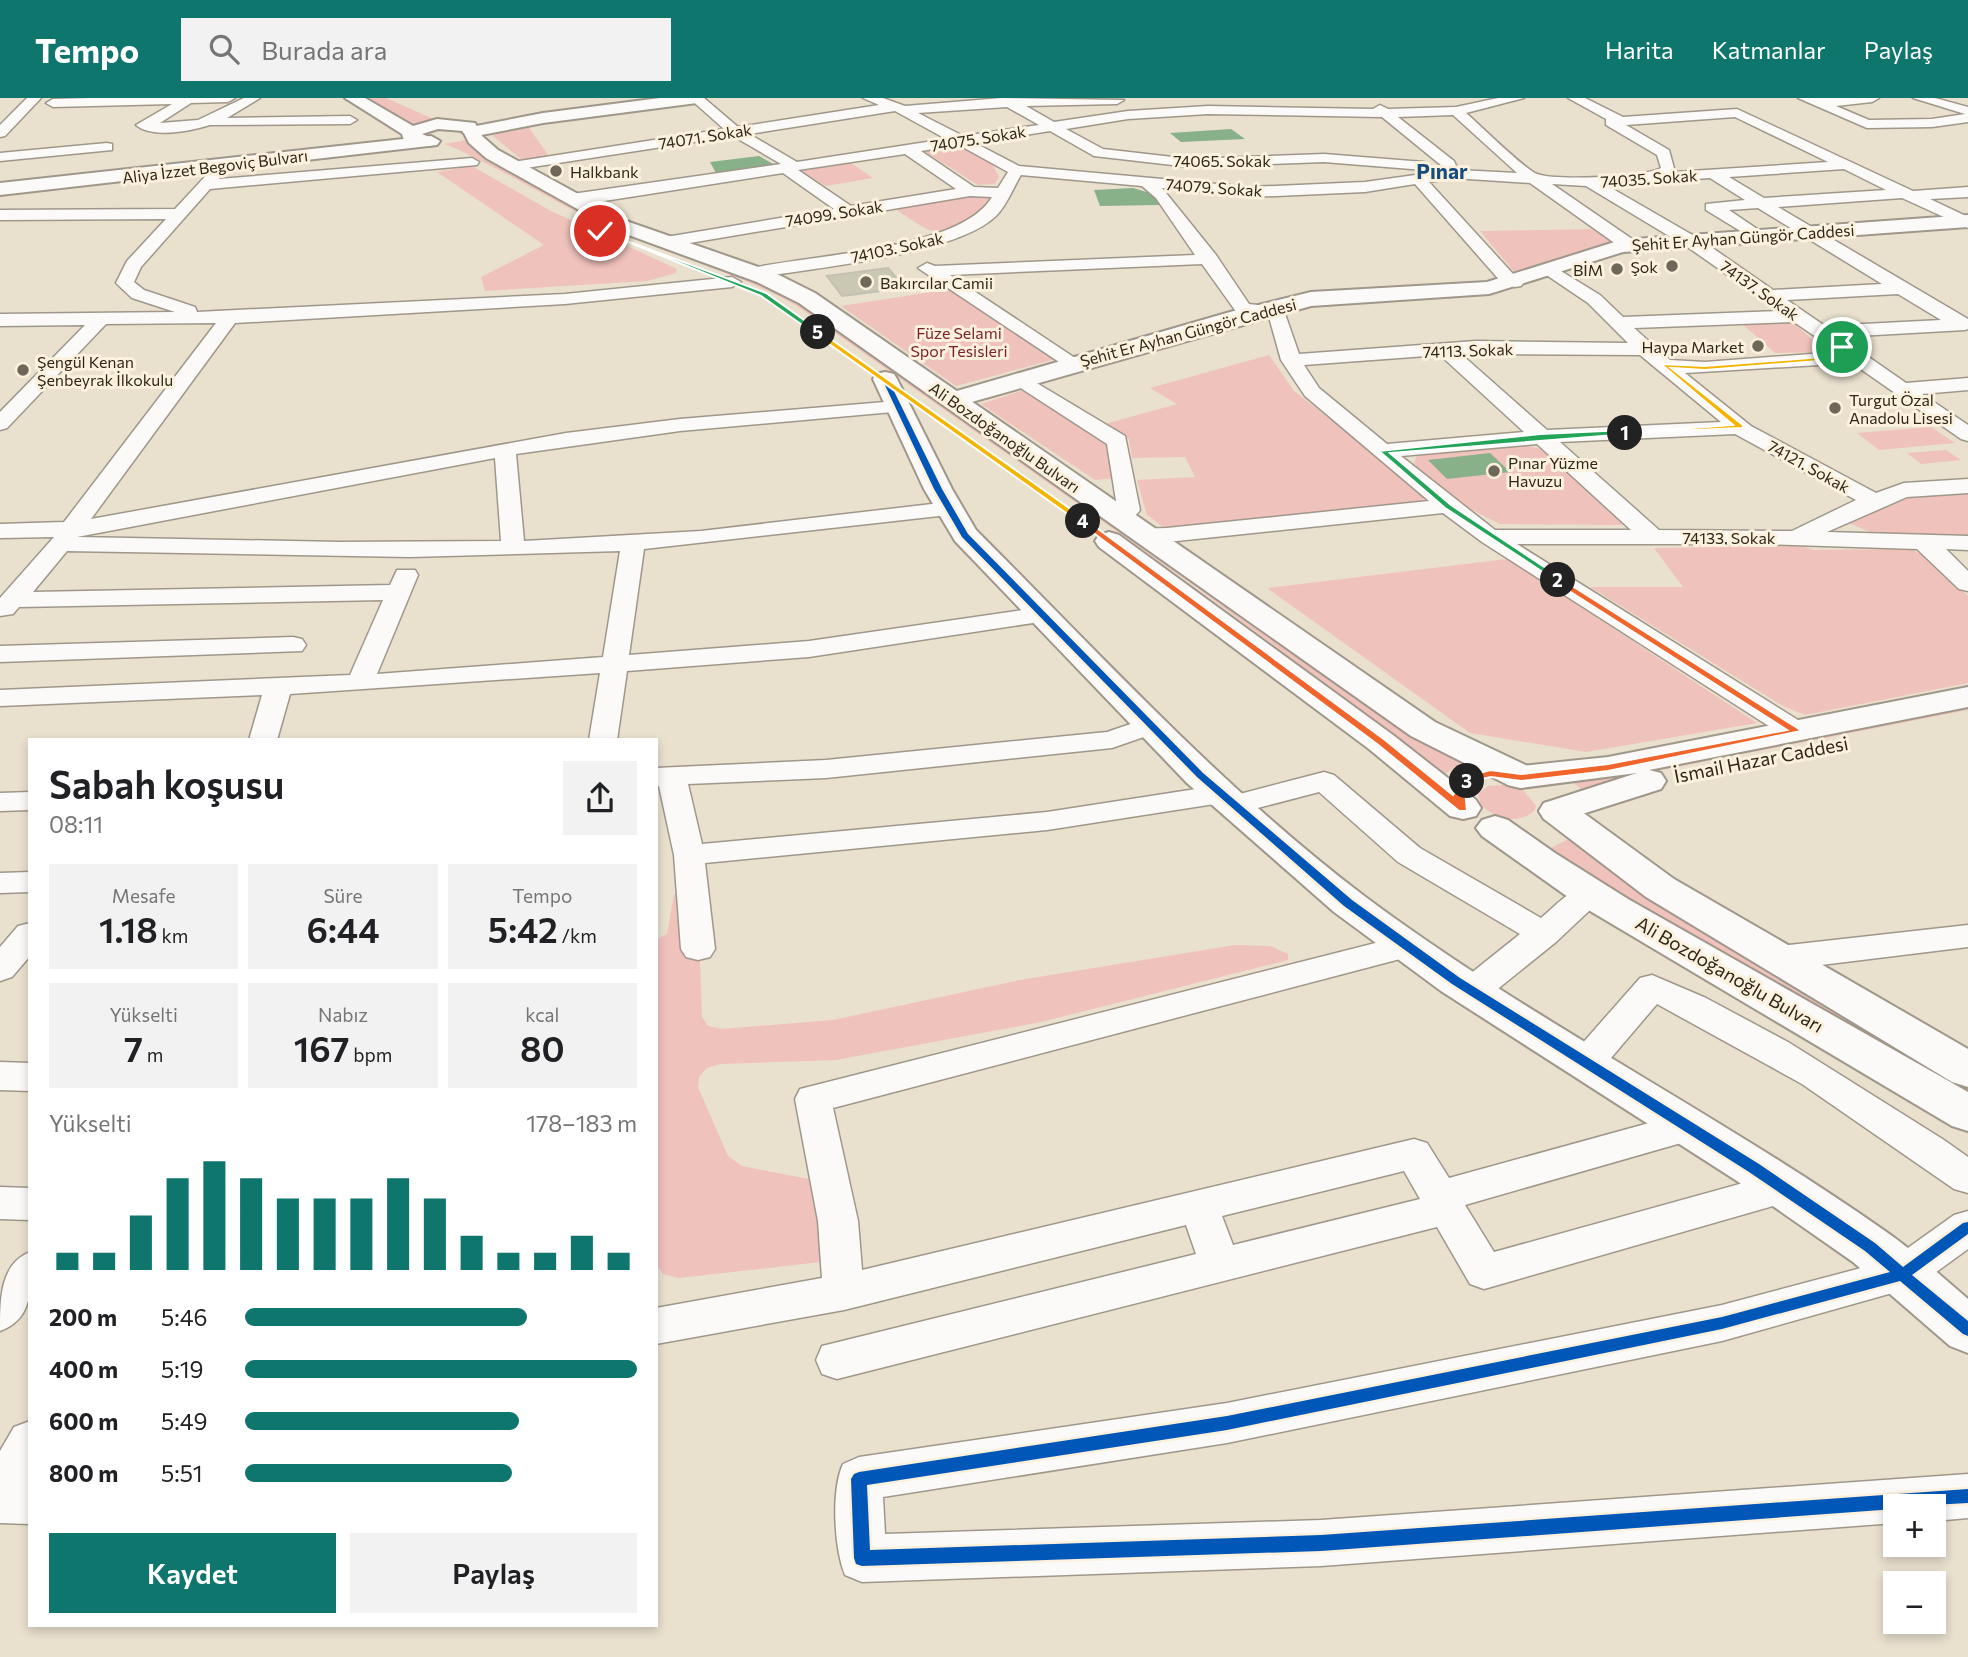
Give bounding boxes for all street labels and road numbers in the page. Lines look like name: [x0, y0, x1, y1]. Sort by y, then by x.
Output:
street label: 74071. Sokak: [657, 119, 753, 153]
street label: 74075. Sokak: [929, 121, 1027, 155]
street label: Aliya İzzet Begoviç Bulvarı: [121, 145, 309, 187]
street label: 74065. Sokak: [1173, 151, 1271, 170]
street label: 74035. Sokak: [1600, 165, 1698, 191]
street label: 74079. Sokak: [1165, 174, 1263, 200]
street label: 74099. Sokak: [784, 196, 884, 230]
street label: Şehit Er Ayhan Güngör Caddesi: [1631, 220, 1855, 254]
street label: 74103. Sokak: [849, 228, 945, 266]
street label: 74137. Sokak: [1717, 256, 1803, 324]
street label: Şehit Er Ayhan Güngör Caddesi: [1078, 294, 1298, 370]
street label: 74113. Sokak: [1422, 339, 1514, 361]
street label: Ali Bozdoğanoğlu Bulvarı: [926, 378, 1084, 496]
street label: 74121. Sokak: [1765, 436, 1854, 496]
street label: 74133. Sokak: [1683, 528, 1776, 547]
street label: İsmail Hazar Caddesi: [1672, 731, 1850, 787]
street label: Ali Bozdoğanoğlu Bulvarı: [1632, 911, 1828, 1037]

